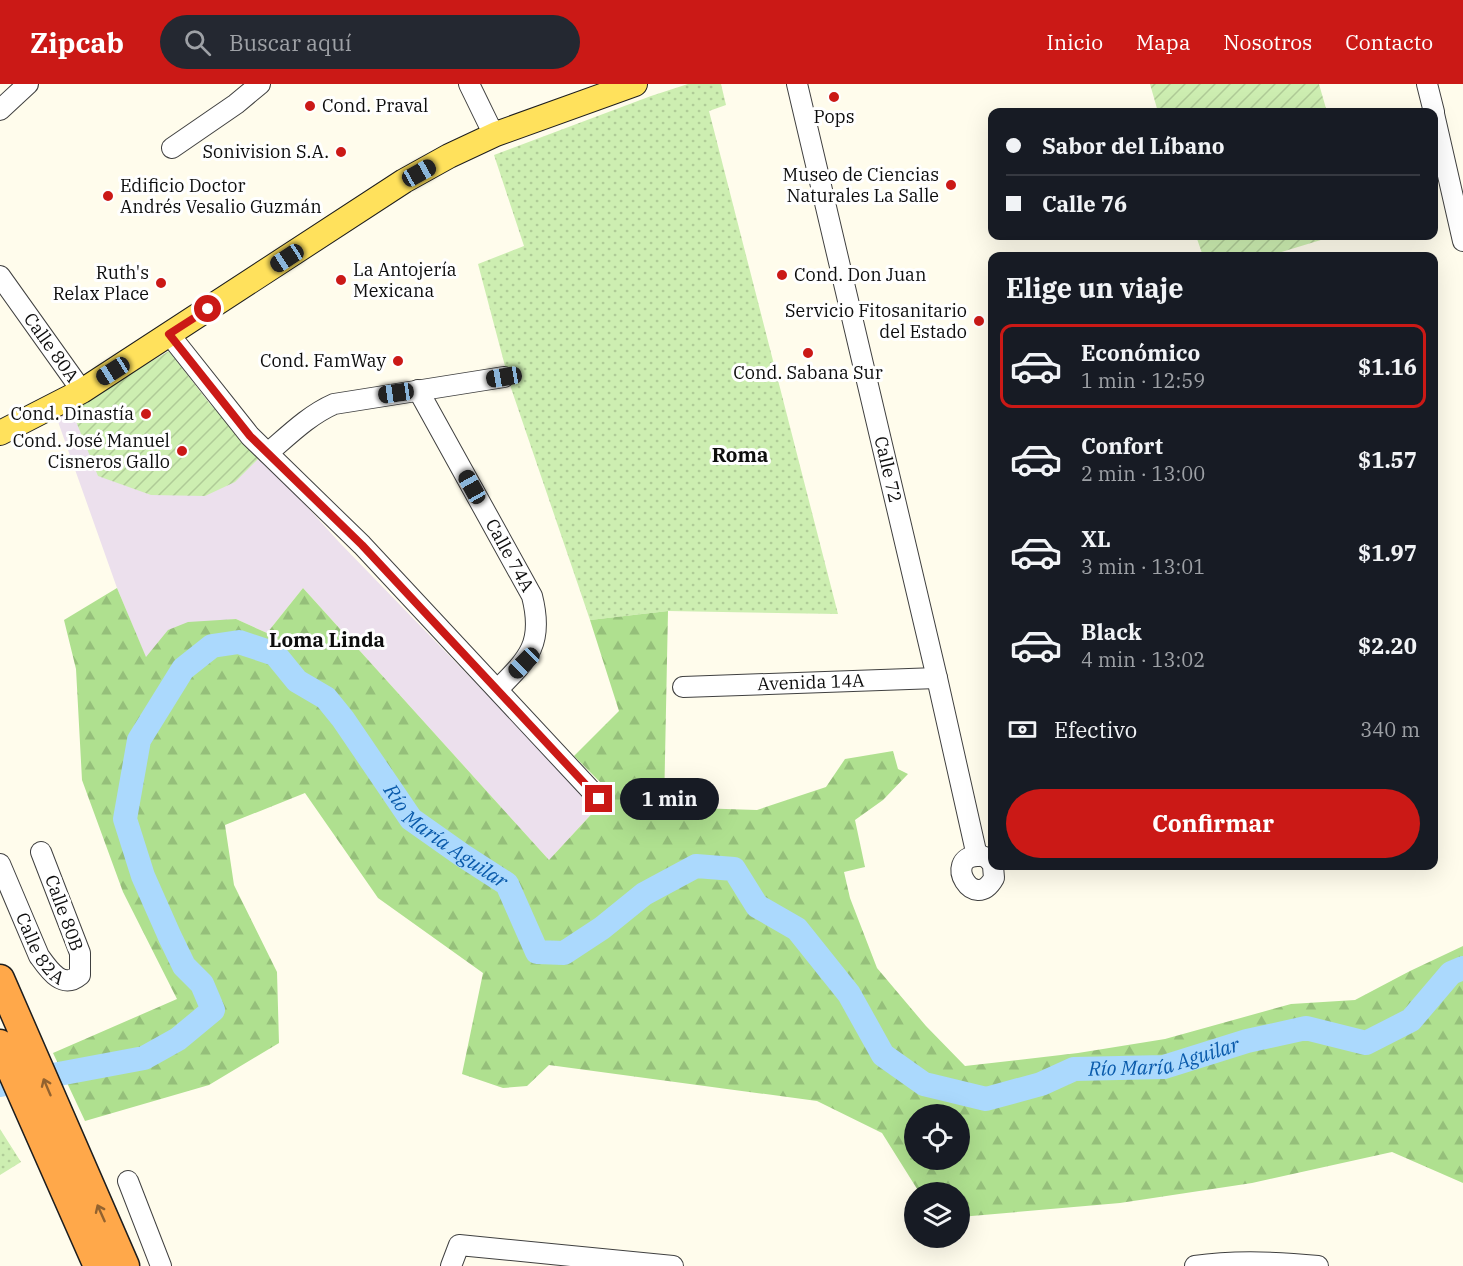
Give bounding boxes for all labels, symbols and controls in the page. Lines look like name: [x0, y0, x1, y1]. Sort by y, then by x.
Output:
search box: [160, 15, 580, 69]
text: Zipcab: [30, 24, 124, 61]
icon: search: [181, 26, 214, 59]
text: Buscar aquí: [229, 28, 352, 57]
text: Inicio: [1046, 28, 1103, 56]
text: Mapa: [1136, 28, 1190, 56]
text: Nosotros: [1223, 28, 1312, 56]
text: Contacto: [1345, 28, 1433, 56]
marker: Pops: [827, 90, 841, 104]
place label: Cond. Praval: [322, 94, 429, 117]
marker: Cond. Praval: [303, 99, 317, 113]
place label: Pops: [814, 105, 854, 128]
text: Sabor del Líbano: [1042, 131, 1225, 160]
place label: Sonivision S.A.: [202, 140, 329, 163]
marker: Sonivision S.A.: [334, 145, 348, 159]
car: [399, 156, 439, 190]
place label: Museo de Ciencias Naturales La Salle: [783, 163, 939, 207]
place label: Edificio Doctor Andrés Vesalio Guzmán: [120, 174, 322, 218]
marker: Museo de Ciencias Naturales La Salle: [944, 178, 958, 192]
marker: Edificio Doctor Andrés Vesalio Guzmán: [101, 189, 115, 203]
text: Calle 76: [1042, 189, 1127, 218]
car: [267, 241, 307, 275]
place label: La Antojería Mexicana: [353, 258, 457, 302]
place label: Ruth's Relax Place: [53, 261, 149, 305]
place label: Cond. Don Juan: [794, 263, 926, 286]
marker: Cond. Don Juan: [775, 268, 789, 282]
text: Elige un viaje: [1006, 270, 1184, 305]
marker: La Antojería Mexicana: [334, 273, 348, 287]
marker: Ruth's Relax Place: [154, 276, 168, 290]
route start: [194, 295, 221, 322]
place label: Servicio Fitosanitario del Estado: [785, 299, 967, 343]
street label: Calle 80A: [19, 308, 84, 387]
marker: Servicio Fitosanitario del Estado: [972, 314, 986, 328]
text: Económico: [1081, 338, 1200, 367]
icon: car: [1009, 339, 1063, 393]
marker: Cond. Sabana Sur: [801, 346, 815, 360]
place label: Cond. FamWay: [260, 349, 386, 372]
text: $1.16: [1358, 352, 1417, 381]
car: [93, 354, 133, 388]
marker: Cond. FamWay: [391, 354, 405, 368]
place label: Cond. Sabana Sur: [733, 361, 883, 384]
car: [485, 365, 523, 389]
text: 1 min · 12:59: [1081, 367, 1205, 394]
car: [377, 382, 415, 404]
place label: Cond. Dinastía: [11, 402, 134, 425]
marker: Cond. Dinastía: [139, 407, 153, 421]
place label: Cond. José Manuel Cisneros Gallo: [13, 429, 170, 473]
text: Confort: [1081, 431, 1163, 460]
icon: car: [1009, 432, 1063, 486]
street label: Calle 72: [869, 434, 907, 505]
district label: Roma: [712, 441, 768, 468]
marker: Cond. José Manuel Cisneros Gallo: [175, 444, 189, 458]
text: $1.57: [1358, 445, 1417, 474]
text: 2 min · 13:00: [1081, 460, 1205, 487]
car: [455, 467, 489, 507]
street label: Calle 74A: [481, 515, 540, 596]
text: XL: [1081, 524, 1111, 553]
icon: car: [1009, 525, 1063, 579]
text: $1.97: [1358, 538, 1417, 567]
text: 3 min · 13:01: [1081, 553, 1205, 580]
text: Black: [1081, 617, 1142, 646]
icon: car: [1009, 618, 1063, 672]
district label: Loma Linda: [269, 626, 385, 653]
text: $2.20: [1358, 631, 1417, 660]
car: [505, 644, 543, 682]
text: 4 min · 13:02: [1081, 646, 1205, 673]
street label: Avenida 14A: [757, 669, 865, 695]
icon: cash: [1006, 713, 1039, 746]
text: Efectivo: [1054, 715, 1137, 744]
text: 340 m: [1360, 716, 1420, 743]
water label: Río María Aguilar: [377, 777, 514, 895]
callout: 1 min: [620, 778, 719, 820]
route end: [585, 785, 612, 812]
text: 1 min: [642, 785, 698, 812]
button: Confirmar: [1006, 789, 1420, 858]
street label: Calle 80B: [40, 871, 89, 954]
street label: Calle 82A: [11, 909, 70, 990]
water label: Río María Aguilar: [1087, 1030, 1244, 1082]
one-way arrow: [40, 1078, 51, 1096]
map controls: [904, 1104, 970, 1248]
button: locate: [904, 1104, 970, 1170]
button: layers: [904, 1182, 970, 1248]
one-way arrow: [95, 1204, 106, 1222]

